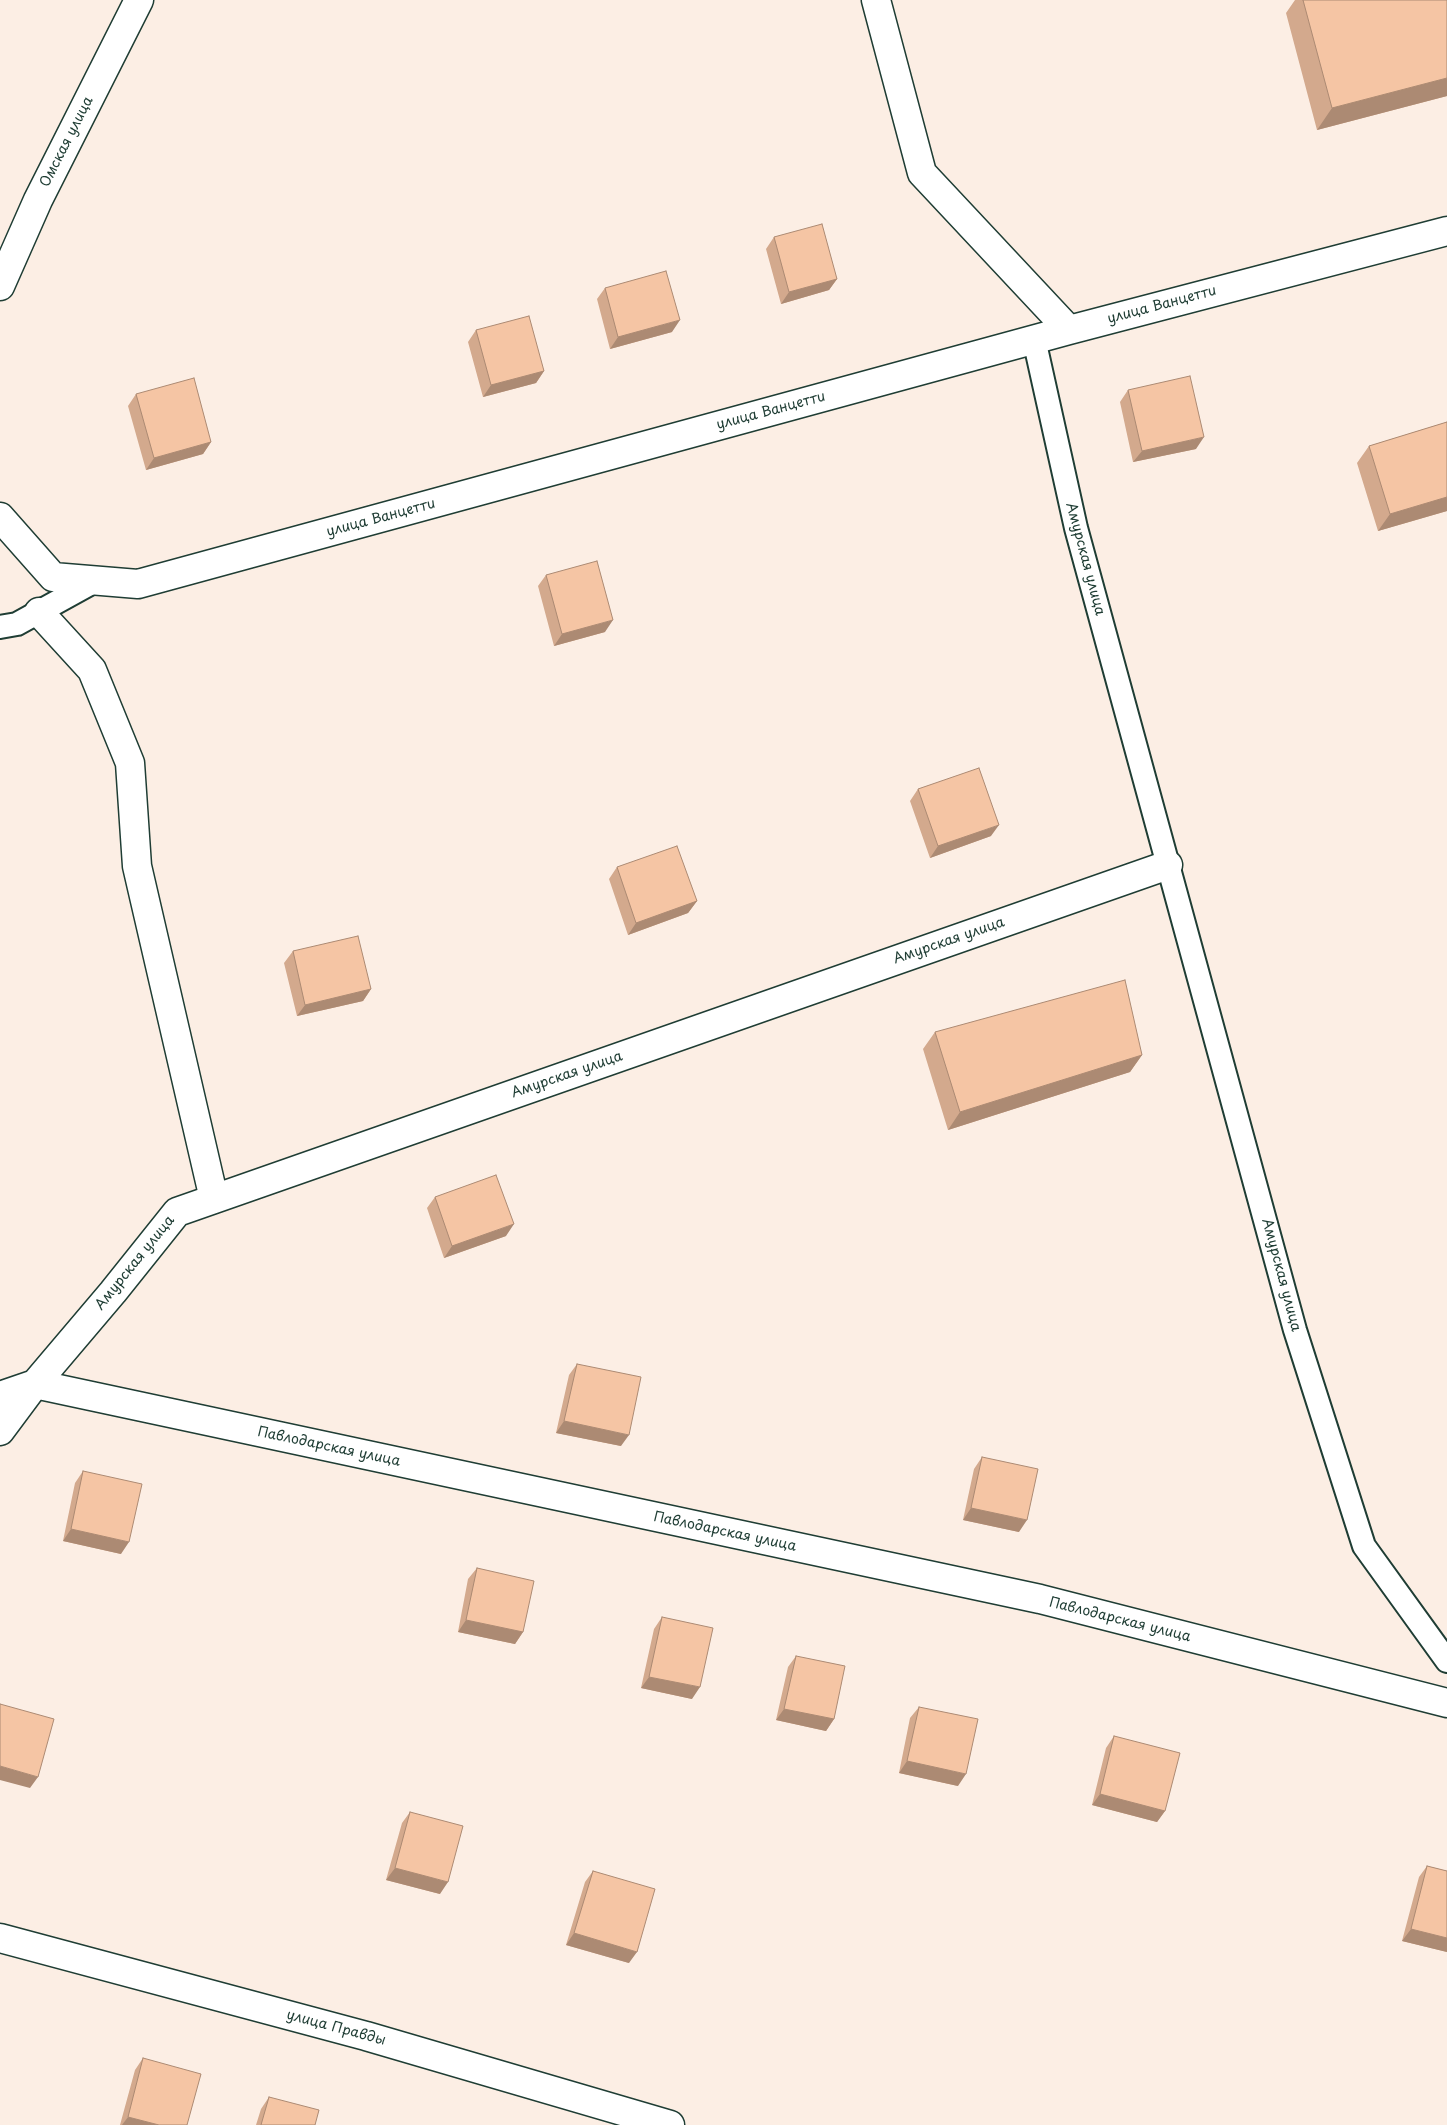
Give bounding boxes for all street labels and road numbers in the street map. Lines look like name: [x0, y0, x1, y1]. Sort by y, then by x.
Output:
street label: Омская улица: [37, 94, 97, 190]
street label: улица Ванцетти: [1106, 282, 1218, 328]
street label: улица Ванцетти: [715, 388, 827, 434]
street label: улица Ванцетти: [325, 495, 437, 541]
street label: Амурская улица: [1062, 501, 1108, 617]
street label: Амурская улица: [891, 914, 1007, 968]
street label: Амурская улица: [509, 1048, 625, 1102]
street label: Амурская улица: [92, 1212, 178, 1314]
street label: Амурская улица: [1258, 1217, 1304, 1333]
street label: Павлодарская улица: [256, 1424, 402, 1470]
street label: Павлодарская улица: [652, 1509, 798, 1555]
street label: Павлодарская улица: [1047, 1594, 1193, 1646]
street label: улица Правды: [285, 2007, 387, 2049]

